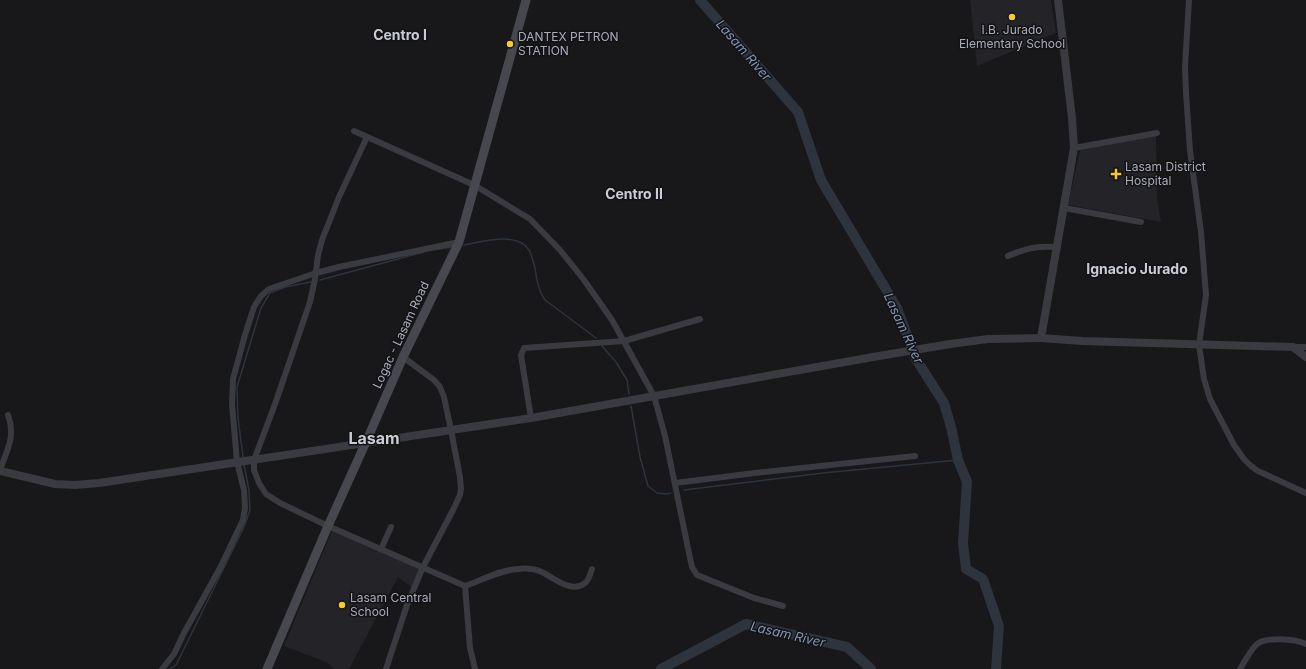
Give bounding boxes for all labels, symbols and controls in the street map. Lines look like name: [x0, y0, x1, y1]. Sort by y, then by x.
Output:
marker: I.B. Jurado Elementary School: [1007, 12, 1017, 22]
water label: Lasam River: [713, 16, 776, 85]
place label: I.B. Jurado Elementary School: [959, 22, 1065, 51]
district label: Centro I: [373, 26, 427, 43]
place label: DANTEX PETRON STATION: [518, 29, 619, 58]
marker: DANTEX PETRON STATION: [505, 39, 515, 49]
place label: Lasam District Hospital: [1125, 159, 1206, 188]
marker: Lasam District Hospital: [1110, 168, 1122, 180]
district label: Centro II: [605, 185, 663, 202]
district label: Ignacio Jurado: [1086, 260, 1188, 277]
street label: Logac - Lasam Road: [369, 279, 432, 391]
water label: Lasam River: [881, 290, 928, 367]
district label: Lasam: [348, 428, 400, 448]
place label: Lasam Central School: [350, 590, 431, 619]
marker: Lasam Central School: [337, 600, 347, 610]
water label: Lasam River: [749, 618, 828, 651]

